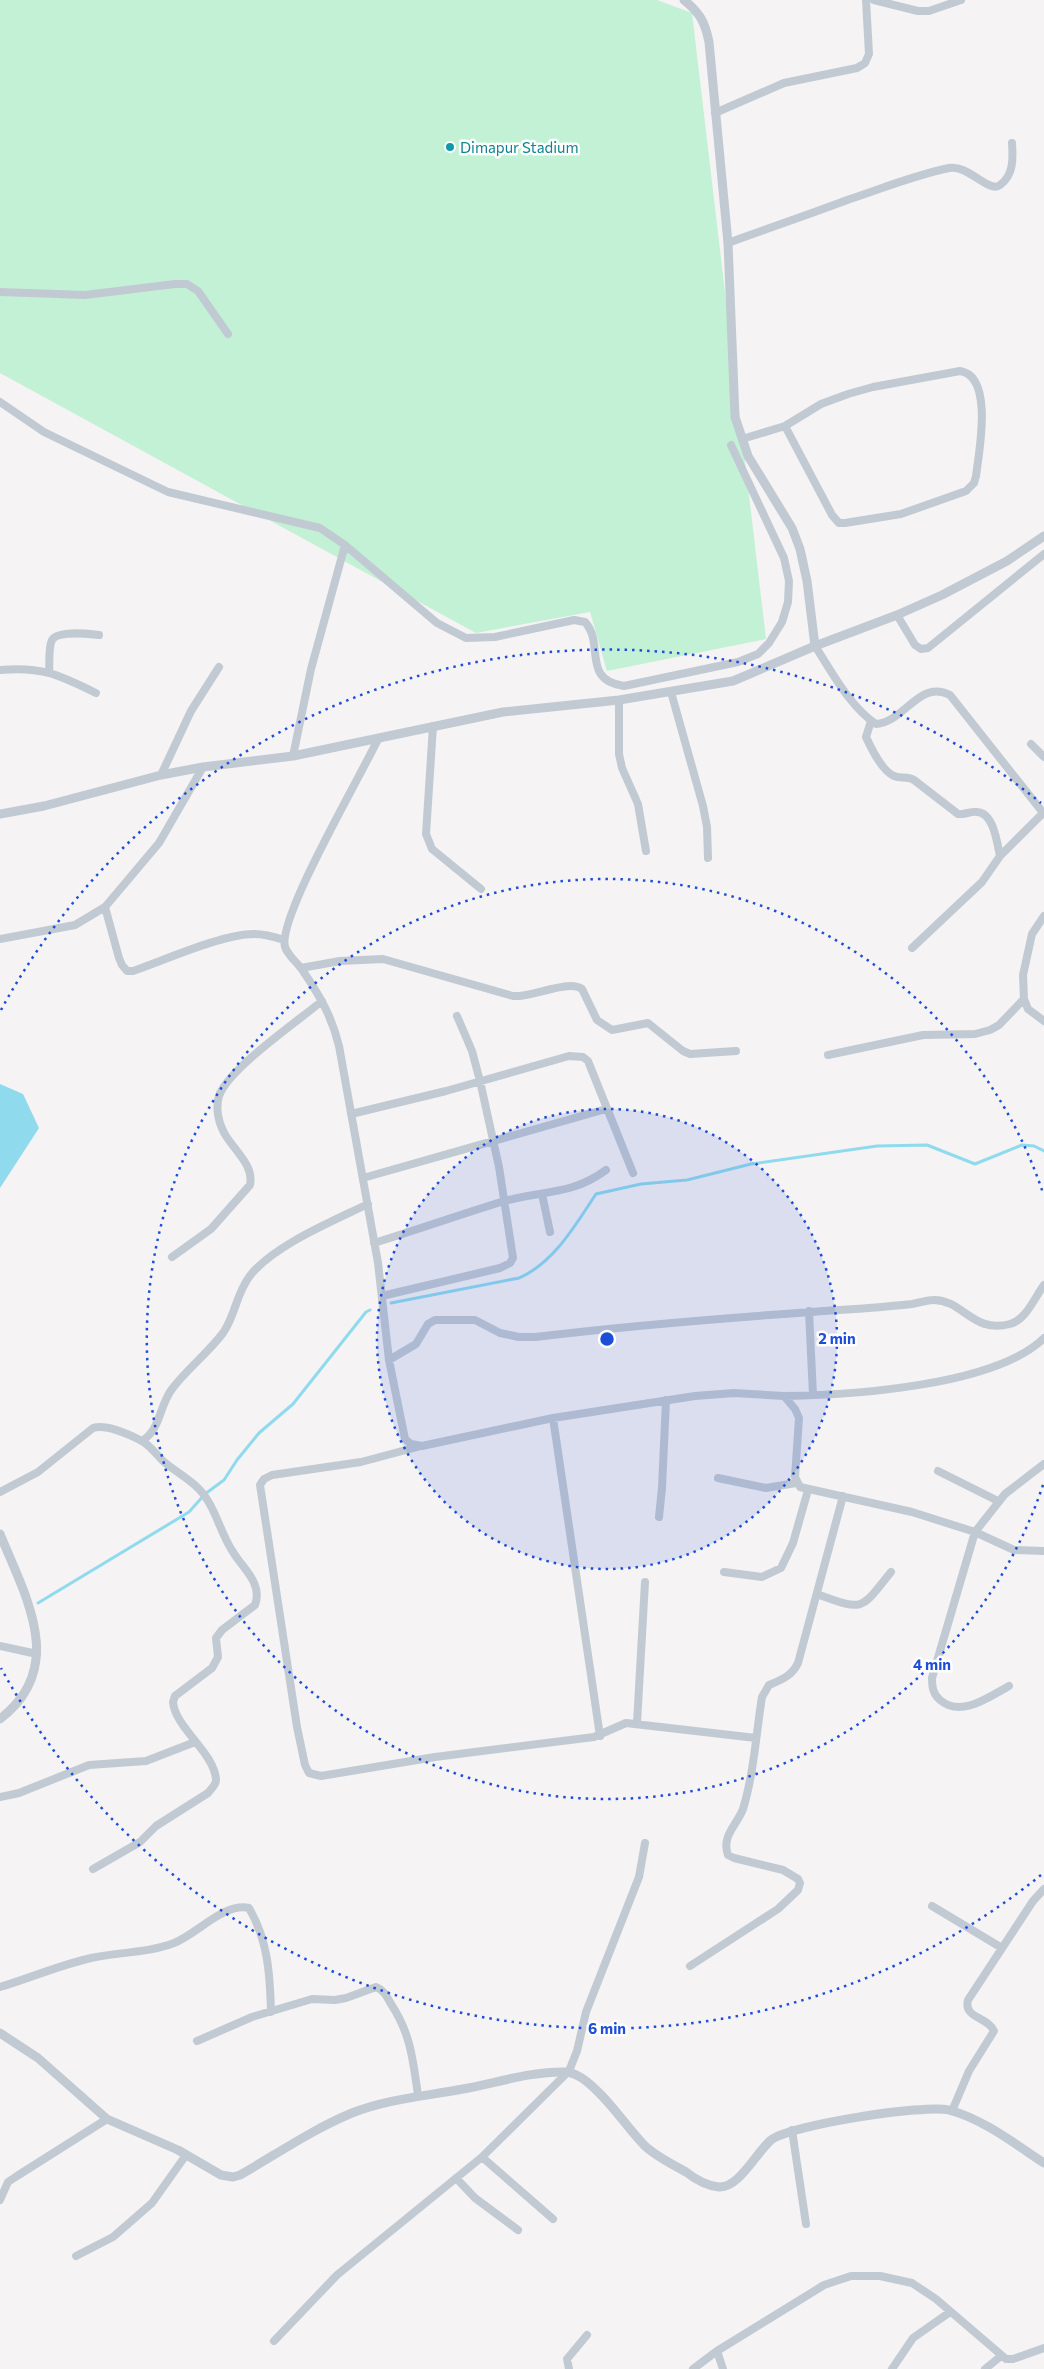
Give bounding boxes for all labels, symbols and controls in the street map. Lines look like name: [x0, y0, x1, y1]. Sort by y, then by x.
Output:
place label: Dimapur Stadium: [460, 138, 579, 156]
marker: Dimapur Stadium: [444, 141, 456, 153]
text: 2 min: [818, 1329, 856, 1347]
centre of rings: [598, 1330, 616, 1348]
text: 4 min: [913, 1655, 951, 1673]
text: 6 min: [588, 2019, 626, 2037]

